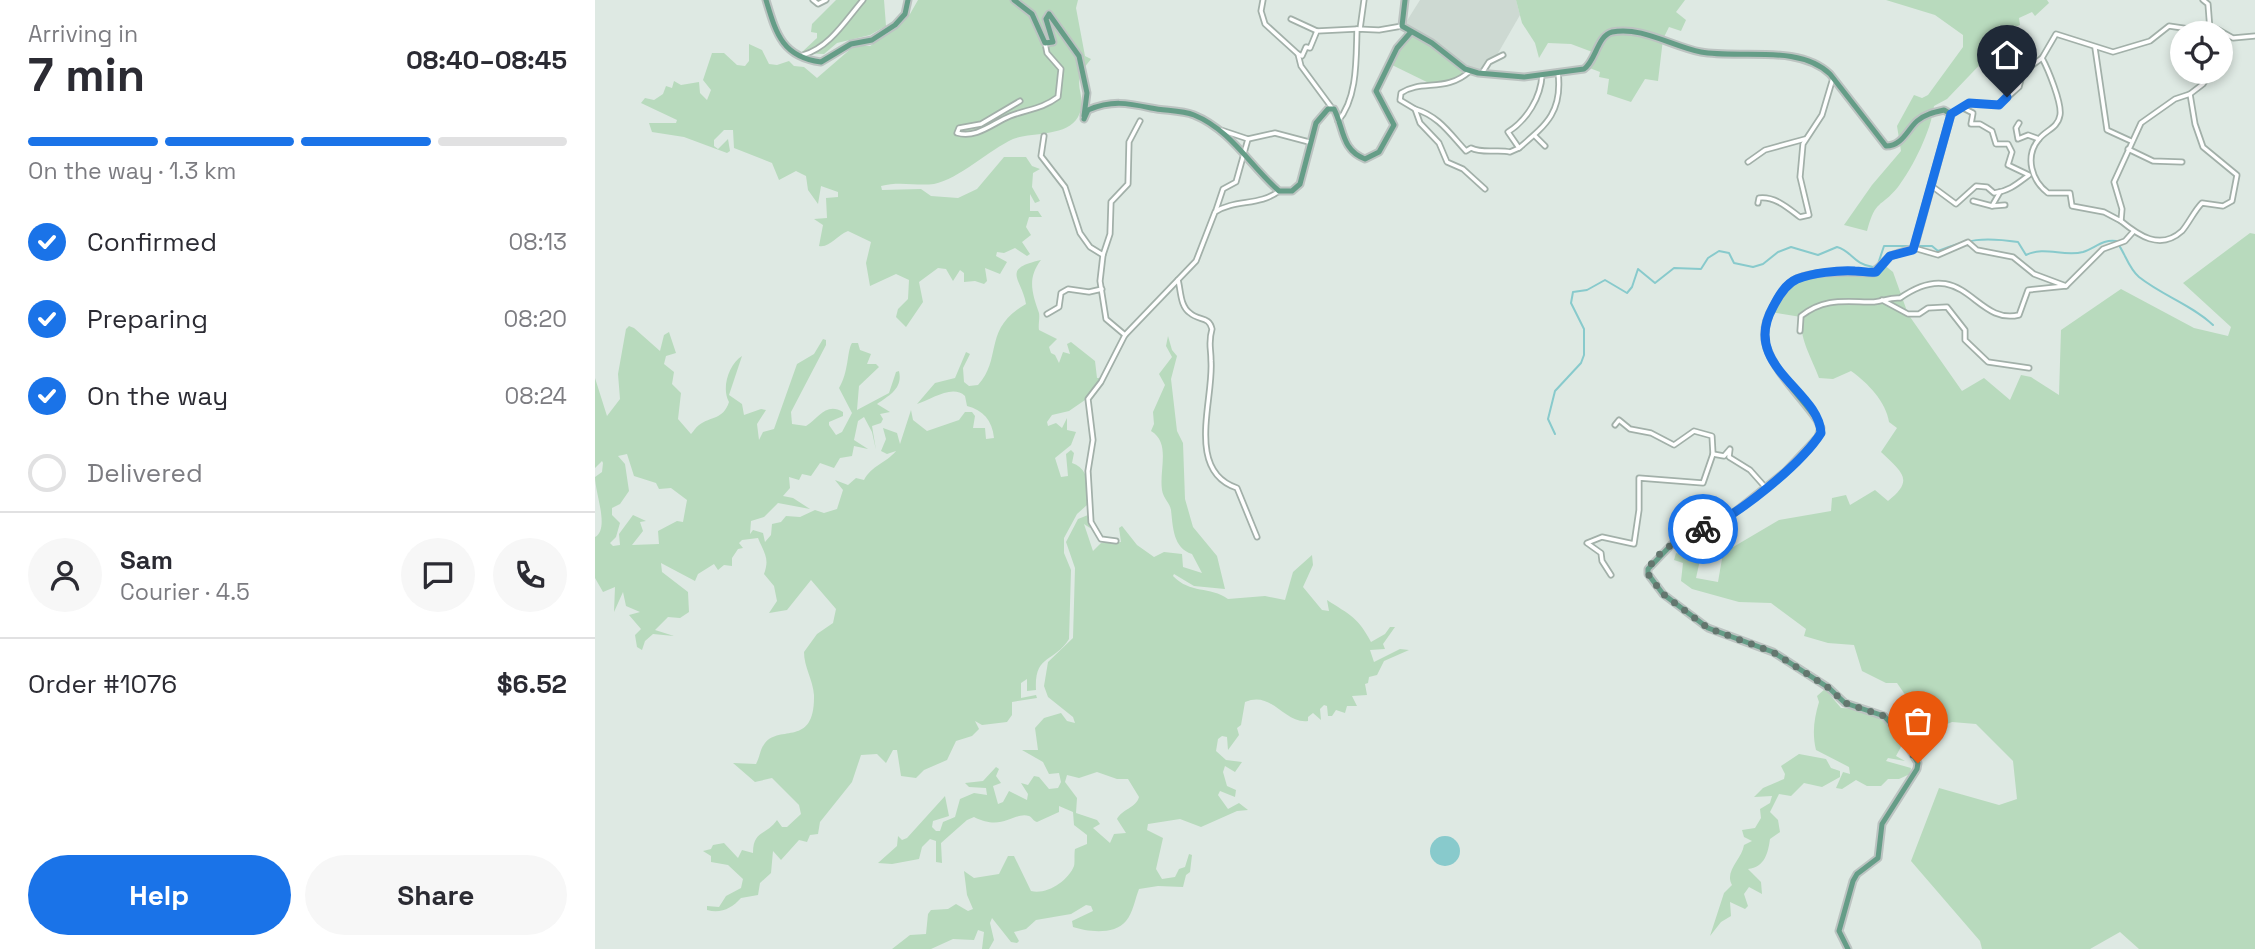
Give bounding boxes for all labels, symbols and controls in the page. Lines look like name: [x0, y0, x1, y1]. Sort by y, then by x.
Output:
text: Arriving in: [28, 19, 138, 49]
map controls: [2170, 21, 2233, 84]
button: locate: [2170, 21, 2233, 84]
pin: [1977, 25, 2037, 97]
icon: home: [1988, 36, 2026, 74]
text: 08:40–08:45: [406, 43, 567, 77]
text: 7 min: [28, 46, 145, 104]
text: On the way · 1.3 km: [28, 156, 236, 186]
icon: check: [28, 223, 66, 261]
text: Confirmed: [87, 225, 217, 259]
text: 08:13: [509, 227, 567, 257]
icon: check: [28, 300, 66, 338]
text: Preparing: [87, 302, 208, 336]
text: 08:20: [503, 304, 567, 334]
icon: check: [28, 377, 66, 415]
text: On the way: [87, 379, 228, 413]
text: 08:24: [505, 381, 567, 411]
text: Delivered: [87, 456, 203, 490]
courier: [1668, 494, 1738, 564]
icon: bike: [1684, 510, 1722, 548]
button: person: [28, 538, 102, 612]
button: chat: [401, 538, 475, 612]
button: phone: [493, 538, 567, 612]
text: Sam: [120, 543, 173, 577]
text: Courier · 4.5: [120, 577, 250, 607]
text: Order #1076: [28, 667, 177, 701]
text: $6.52: [497, 667, 567, 701]
pin: [1888, 691, 1948, 763]
icon: bag: [1899, 702, 1937, 740]
button: Help: [28, 855, 291, 935]
button: Share: [305, 855, 567, 935]

